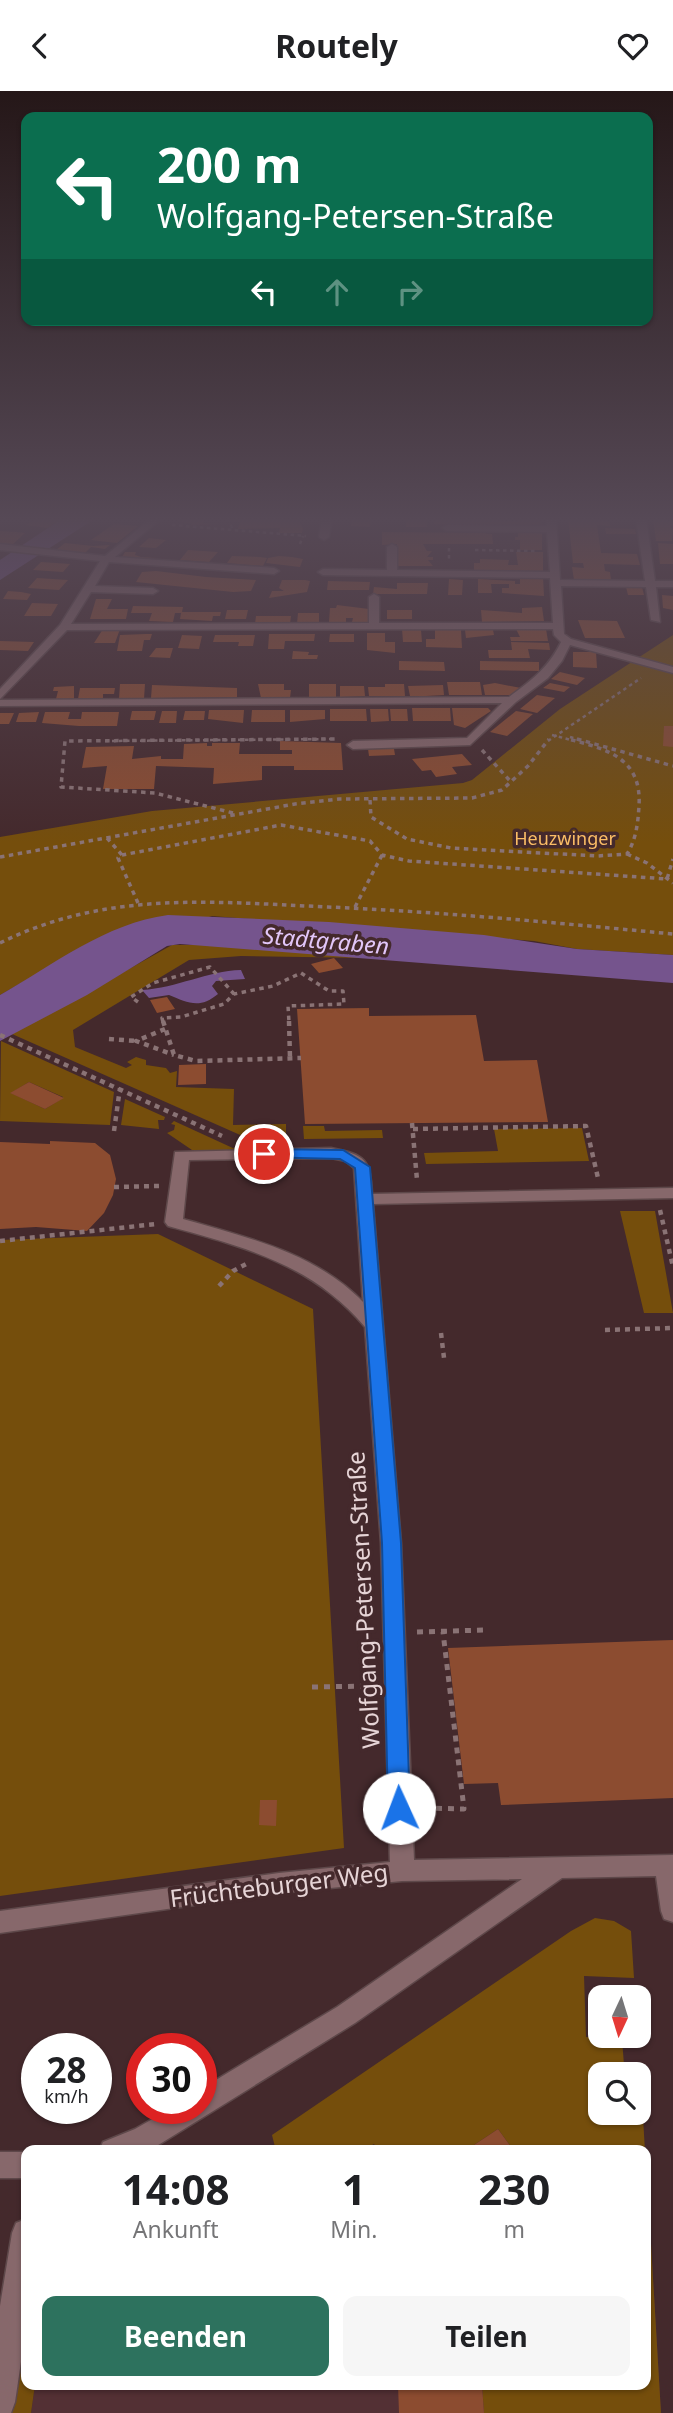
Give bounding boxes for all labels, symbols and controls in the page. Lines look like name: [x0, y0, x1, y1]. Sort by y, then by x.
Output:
text: Routely: [275, 24, 398, 67]
icon: back: [21, 27, 59, 65]
icon: heart: [614, 27, 652, 65]
text: 200 m: [157, 131, 302, 197]
icon: left: [42, 140, 133, 231]
text: Wolfgang-Petersen-Straße: [157, 194, 554, 237]
icon: left: [245, 273, 283, 311]
icon: ahead: [318, 273, 356, 311]
icon: right: [391, 273, 429, 311]
park label: Heuzwinger: [514, 826, 616, 850]
water label: Stadtgraben: [262, 919, 390, 961]
pin: [234, 1124, 294, 1184]
icon: arrive: [245, 1135, 283, 1173]
street label: Wolfgang-Petersen-Straße: [338, 1451, 387, 1750]
position arrow: [362, 1771, 436, 1845]
street label: Früchteburger Weg: [168, 1855, 390, 1914]
north arrow: [588, 1985, 651, 2047]
map controls: [588, 1985, 651, 2125]
speed limit sign: 30: [126, 2033, 217, 2124]
text: 28: [46, 2046, 87, 2093]
button: search: [588, 2062, 651, 2125]
text: km/h: [44, 2084, 89, 2108]
text: 14:08: [122, 2160, 230, 2217]
text: 1: [342, 2160, 366, 2217]
text: 230: [478, 2160, 550, 2217]
text: Ankunft: [133, 2213, 219, 2245]
text: Min.: [330, 2213, 378, 2245]
text: m: [503, 2213, 525, 2245]
button: Beenden: [42, 2296, 329, 2376]
button: Teilen: [343, 2296, 630, 2376]

